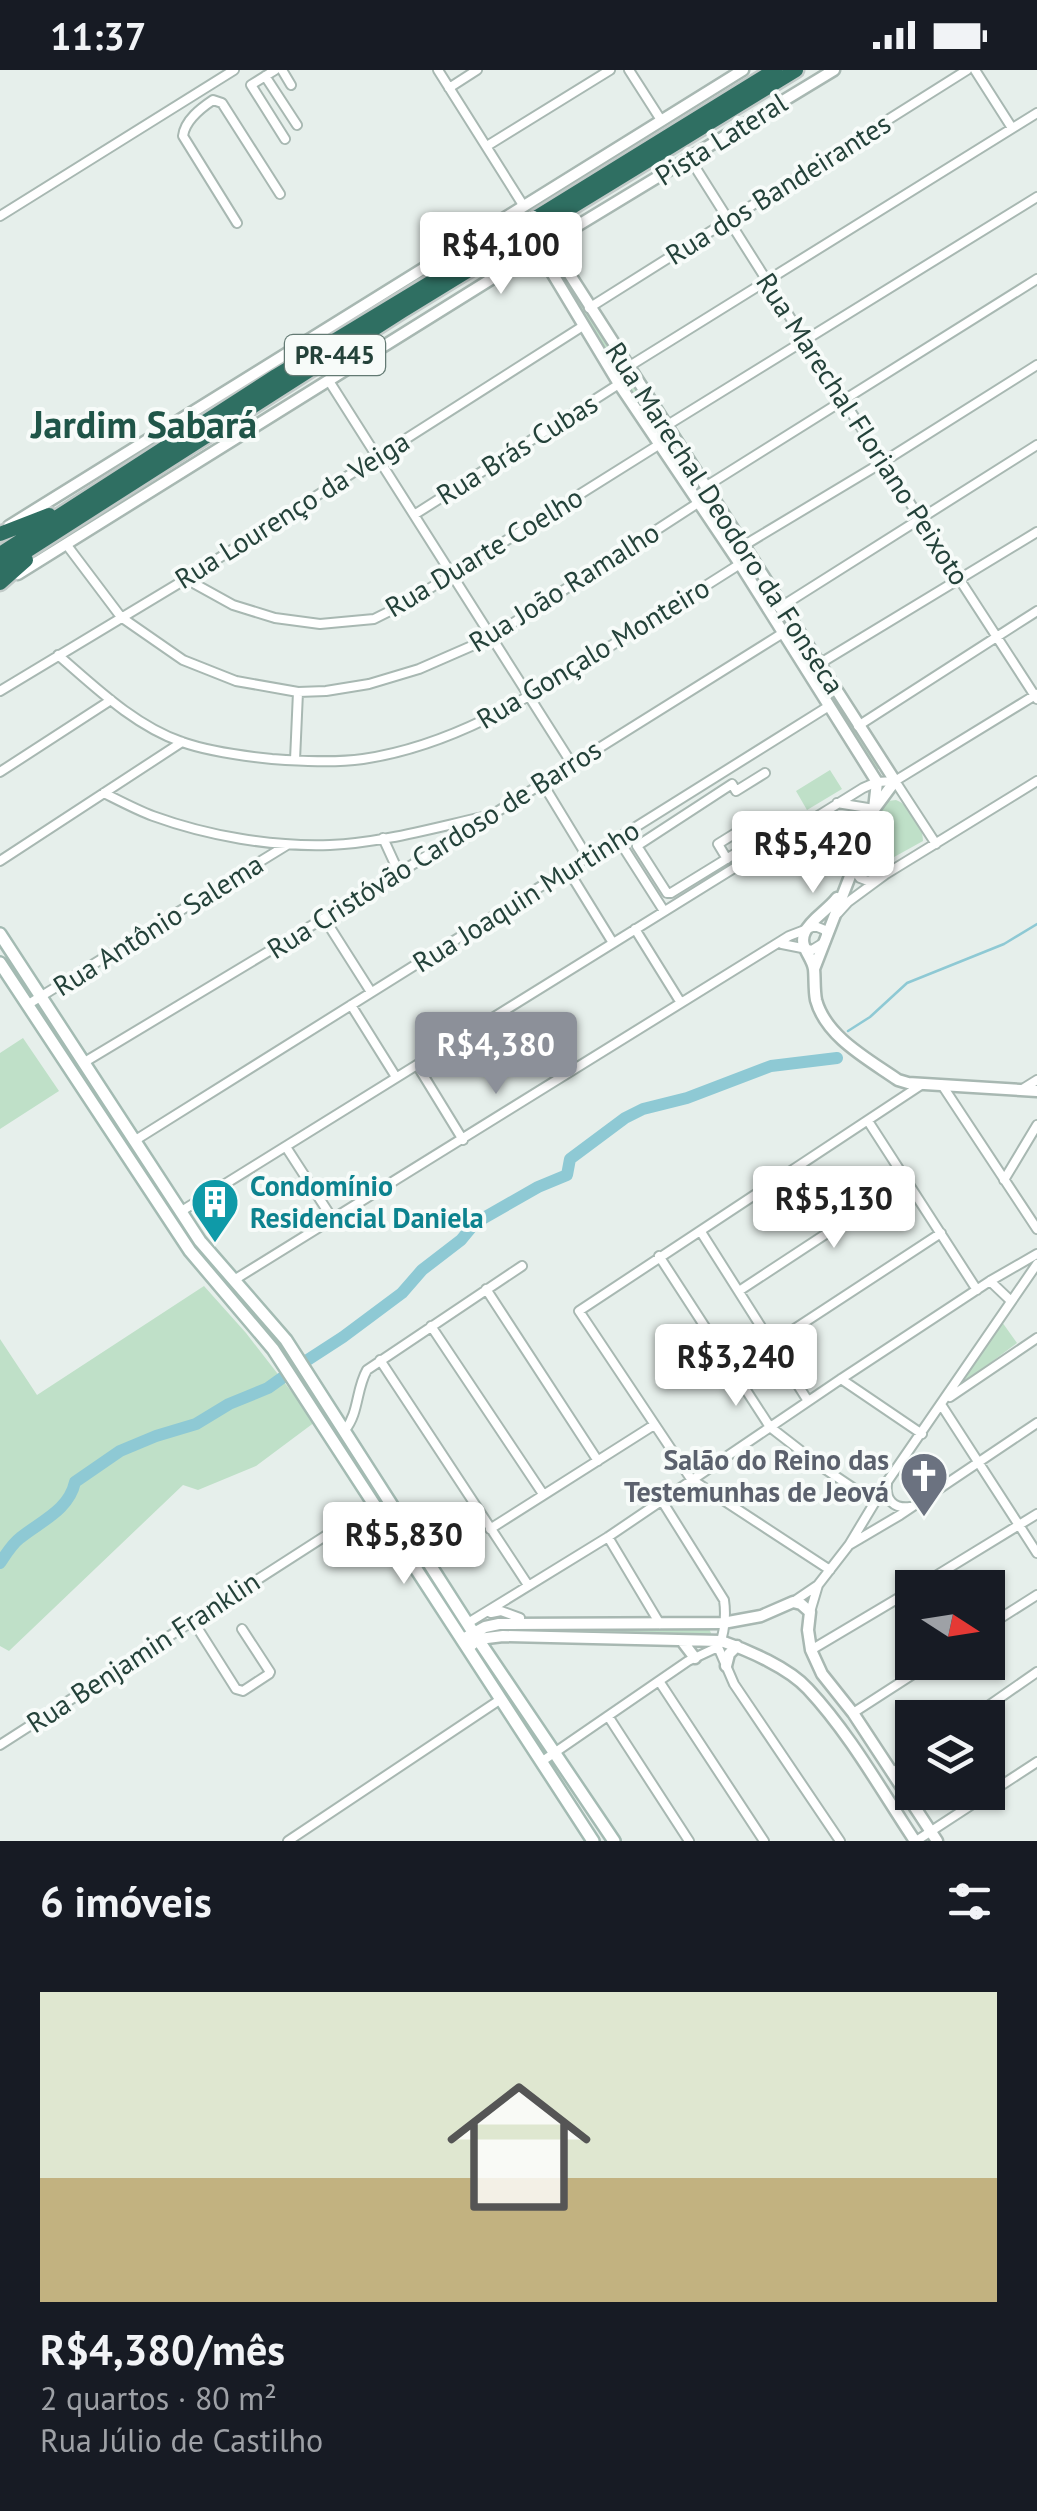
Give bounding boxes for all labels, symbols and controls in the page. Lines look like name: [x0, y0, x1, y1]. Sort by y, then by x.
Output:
text: 11:37: [50, 11, 146, 60]
street label: Pista Lateral: [648, 84, 794, 194]
street label: Rua dos Bandeirantes: [658, 104, 897, 273]
pin: R$4,100: [409, 212, 593, 297]
text: R$4,100: [442, 223, 560, 265]
street label: Rua Marechal Floriano Peixoto: [748, 265, 978, 592]
road number: PR-445: [285, 335, 385, 375]
street label: Rua Marechal Deodoro da Fonseca: [598, 335, 853, 701]
street label: Rua Brás Cubas: [429, 384, 604, 513]
district label: Jardim Sabará: [30, 399, 257, 448]
street label: Rua Lourenço da Veiga: [168, 422, 416, 597]
street label: Rua Duarte Coelho: [378, 478, 589, 625]
street label: Rua João Ramalho: [462, 513, 666, 660]
street label: Rua Gonçalo Monteiro: [469, 568, 716, 737]
street label: Rua Cristóvão Cardoso de Barros: [260, 730, 608, 967]
street label: Rua Joaquin Murtinho: [405, 811, 646, 980]
pin: R$5,420: [721, 811, 905, 896]
text: R$5,420: [754, 822, 872, 864]
street label: Rua Antônio Salema: [46, 845, 270, 1004]
pin: R$4,380: [404, 1012, 588, 1097]
text: R$4,380: [437, 1023, 555, 1065]
pin: R$5,130: [742, 1166, 926, 1251]
place label: Condomínio Residencial Daniela: [250, 1167, 484, 1236]
building icon: Condomínio Residencial Daniela: [189, 1176, 241, 1244]
text: R$5,130: [775, 1177, 893, 1219]
pin: R$3,240: [644, 1324, 828, 1409]
text: R$3,240: [677, 1335, 795, 1377]
place label: Salão do Reino das Testemunhas de Jeová: [624, 1441, 889, 1510]
church icon: Salão do Reino das Testemunhas de Jeová: [898, 1450, 950, 1518]
pin: R$5,830: [312, 1502, 496, 1587]
text: R$5,830: [345, 1513, 463, 1555]
street label: Rua Benjamin Franklin: [19, 1562, 266, 1741]
north arrow: [895, 1570, 1005, 1680]
map controls: [895, 1570, 1005, 1810]
button: layers: [895, 1700, 1005, 1810]
text: 6 imóveis: [40, 1874, 212, 1929]
icon: filters: [942, 1874, 997, 1929]
icon: home: [429, 2057, 609, 2237]
text: R$4,380/mês: [40, 2322, 285, 2377]
text: 2 quartos · 80 m²: [40, 2377, 277, 2419]
text: Rua Júlio de Castilho: [40, 2419, 323, 2461]

